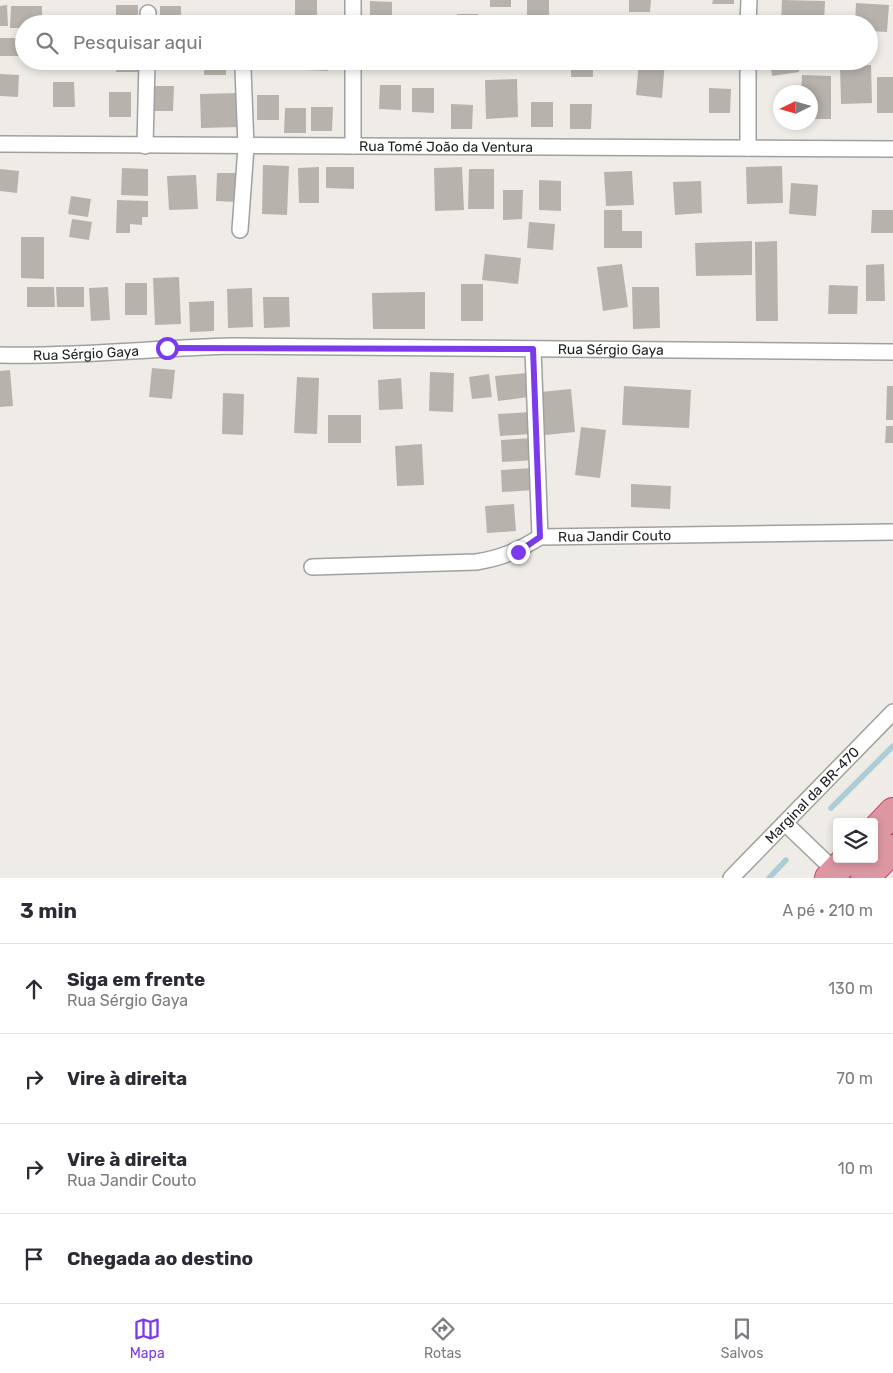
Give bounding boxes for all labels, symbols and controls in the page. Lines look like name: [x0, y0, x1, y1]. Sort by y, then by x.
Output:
search box: [15, 15, 878, 70]
icon: search: [33, 29, 61, 57]
text: Pesquisar aqui: [73, 31, 202, 54]
north arrow: [773, 85, 818, 130]
street label: Rua Tomé João da Ventura: [359, 138, 533, 156]
route start: [156, 337, 179, 360]
street label: Rua Sérgio Gaya: [558, 341, 664, 359]
street label: Rua Sérgio Gaya: [33, 343, 139, 364]
street label: Rua Jandir Couto: [558, 527, 671, 546]
route end: [507, 541, 530, 564]
street label: Marginal da BR-470: [762, 744, 863, 847]
map controls: [833, 818, 878, 863]
button: layers: [833, 818, 878, 863]
text: 3 min: [20, 898, 77, 923]
text: A pé · 210 m: [783, 901, 873, 920]
text: Siga em frente: [67, 968, 205, 991]
icon: ahead: [20, 975, 48, 1003]
text: 130 m: [828, 979, 873, 998]
text: Rua Sérgio Gaya: [67, 991, 188, 1010]
icon: right: [20, 1065, 48, 1093]
text: Vire à direita: [67, 1067, 187, 1090]
text: 70 m: [836, 1069, 873, 1088]
text: Vire à direita: [67, 1148, 187, 1171]
icon: right: [20, 1155, 48, 1183]
text: 10 m: [838, 1159, 873, 1178]
text: Rua Jandir Couto: [67, 1171, 196, 1190]
icon: arrive: [20, 1245, 48, 1273]
text: Chegada ao destino: [67, 1247, 253, 1270]
tab: Mapa: [130, 1315, 165, 1362]
tab: Rotas: [424, 1315, 461, 1362]
tab: Salvos: [721, 1315, 763, 1362]

